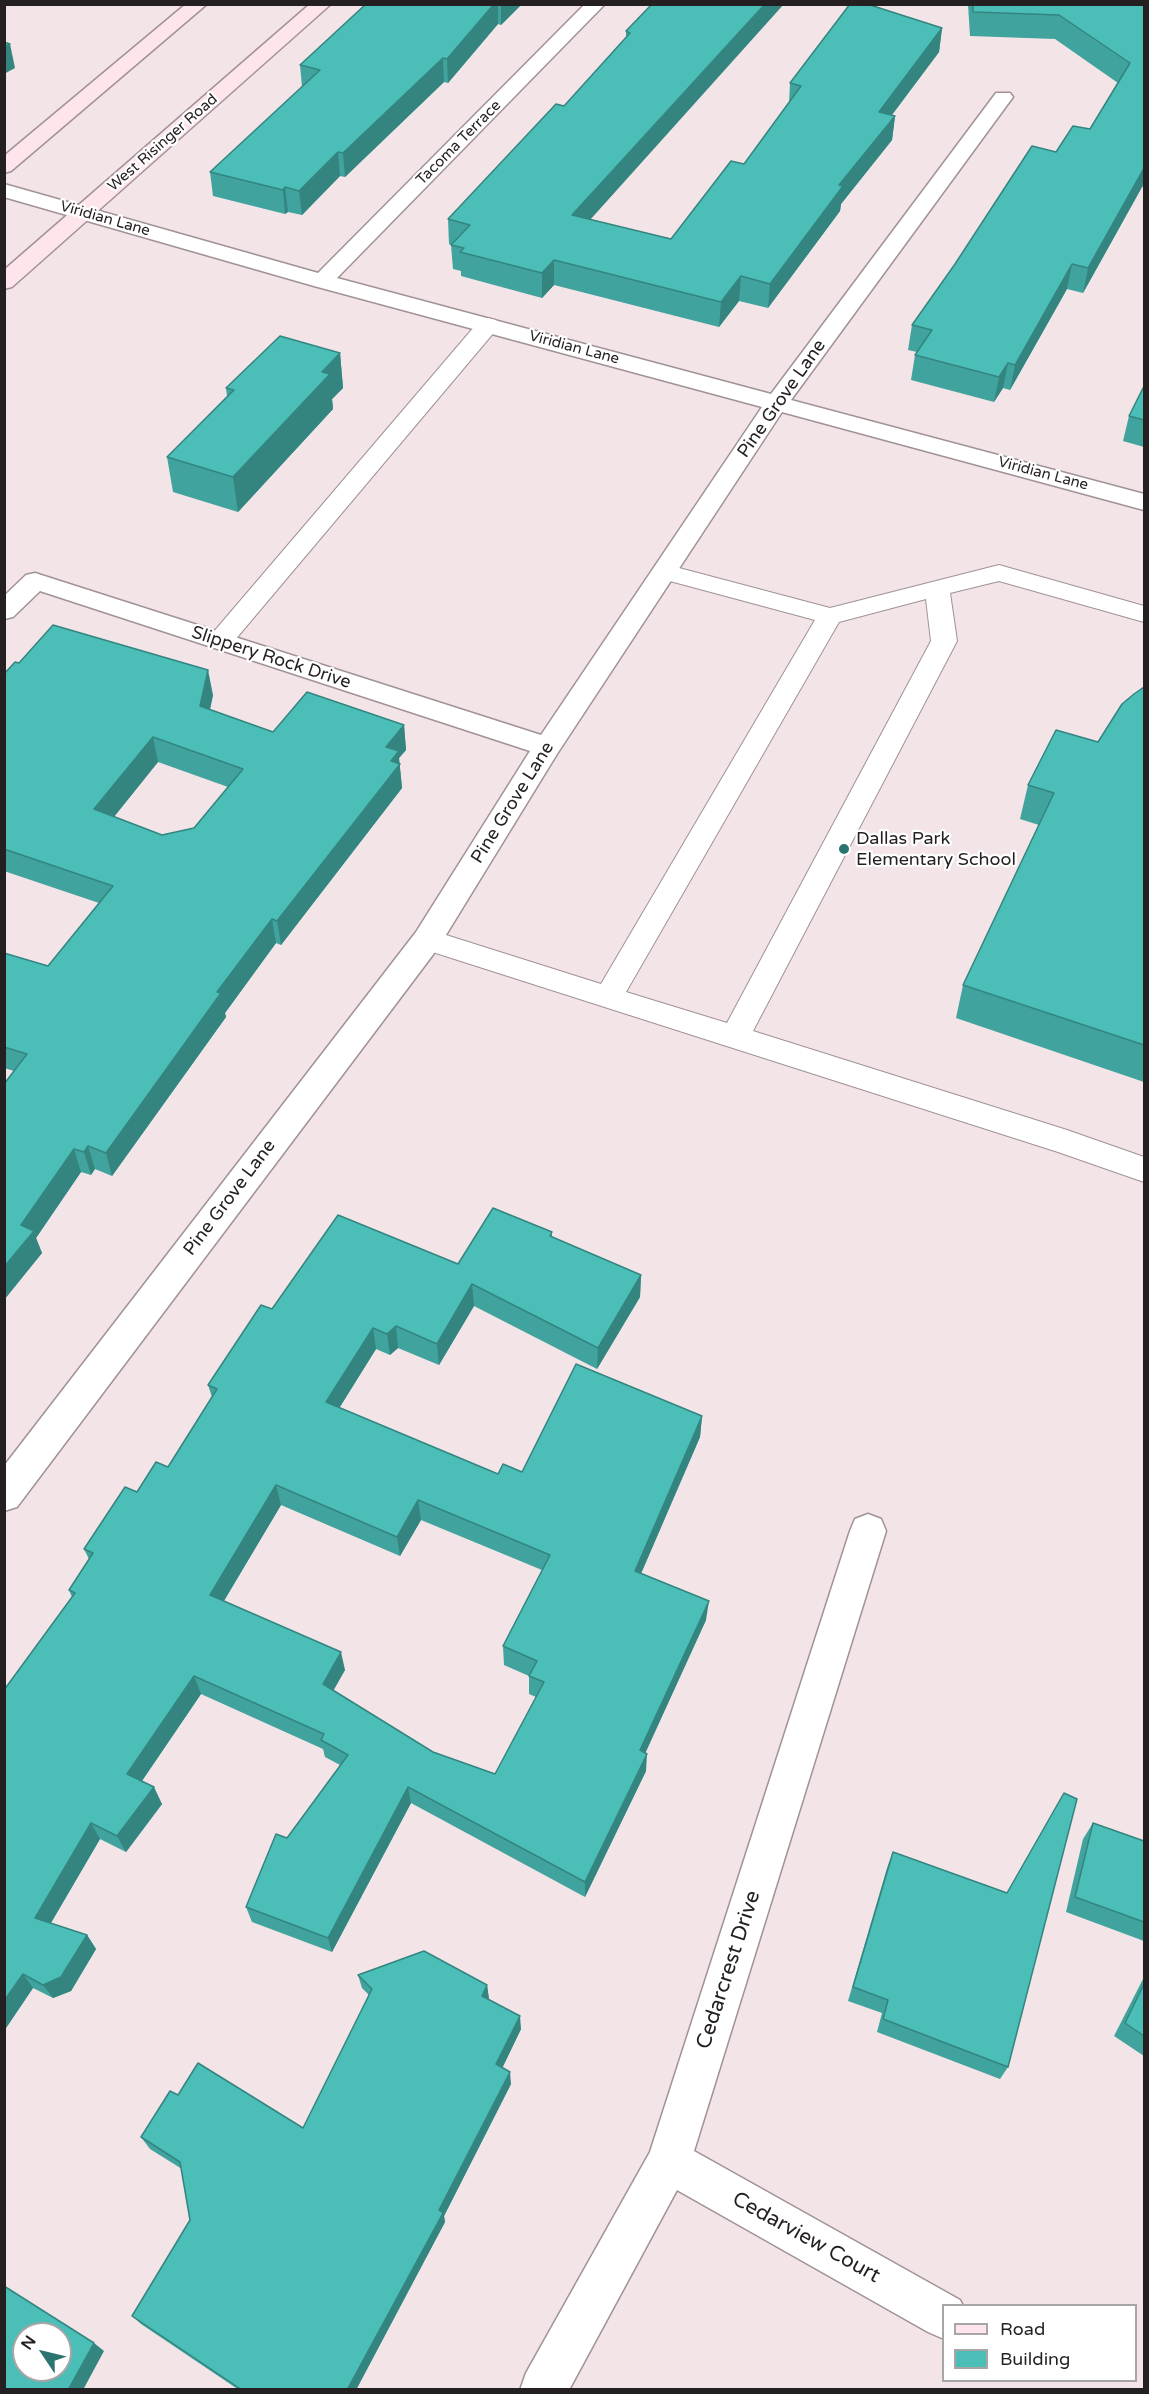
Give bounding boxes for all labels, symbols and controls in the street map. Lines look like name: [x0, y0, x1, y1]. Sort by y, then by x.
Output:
street label: West Risinger Road: [104, 90, 222, 196]
street label: Tacoma Terrace: [413, 97, 505, 189]
street label: Viridian Lane: [58, 198, 152, 240]
street label: Viridian Lane: [527, 327, 621, 369]
street label: Pine Grove Lane: [733, 336, 831, 462]
street label: Viridian Lane: [996, 453, 1090, 495]
street label: Slippery Rock Drive: [189, 622, 353, 694]
street label: Pine Grove Lane: [467, 738, 559, 868]
place label: Dallas Park Elementary School: [856, 828, 1016, 870]
marker: Dallas Park Elementary School: [837, 842, 851, 856]
street label: Pine Grove Lane: [179, 1136, 281, 1260]
street label: Cedarcrest Drive: [692, 1888, 766, 2052]
street label: Cedarview Court: [728, 2187, 884, 2289]
legend: [942, 2304, 1137, 2382]
text: Road: [1000, 2318, 1045, 2340]
north arrow: [12, 2322, 72, 2382]
text: N: [17, 2332, 41, 2354]
text: Building: [1000, 2348, 1070, 2370]

